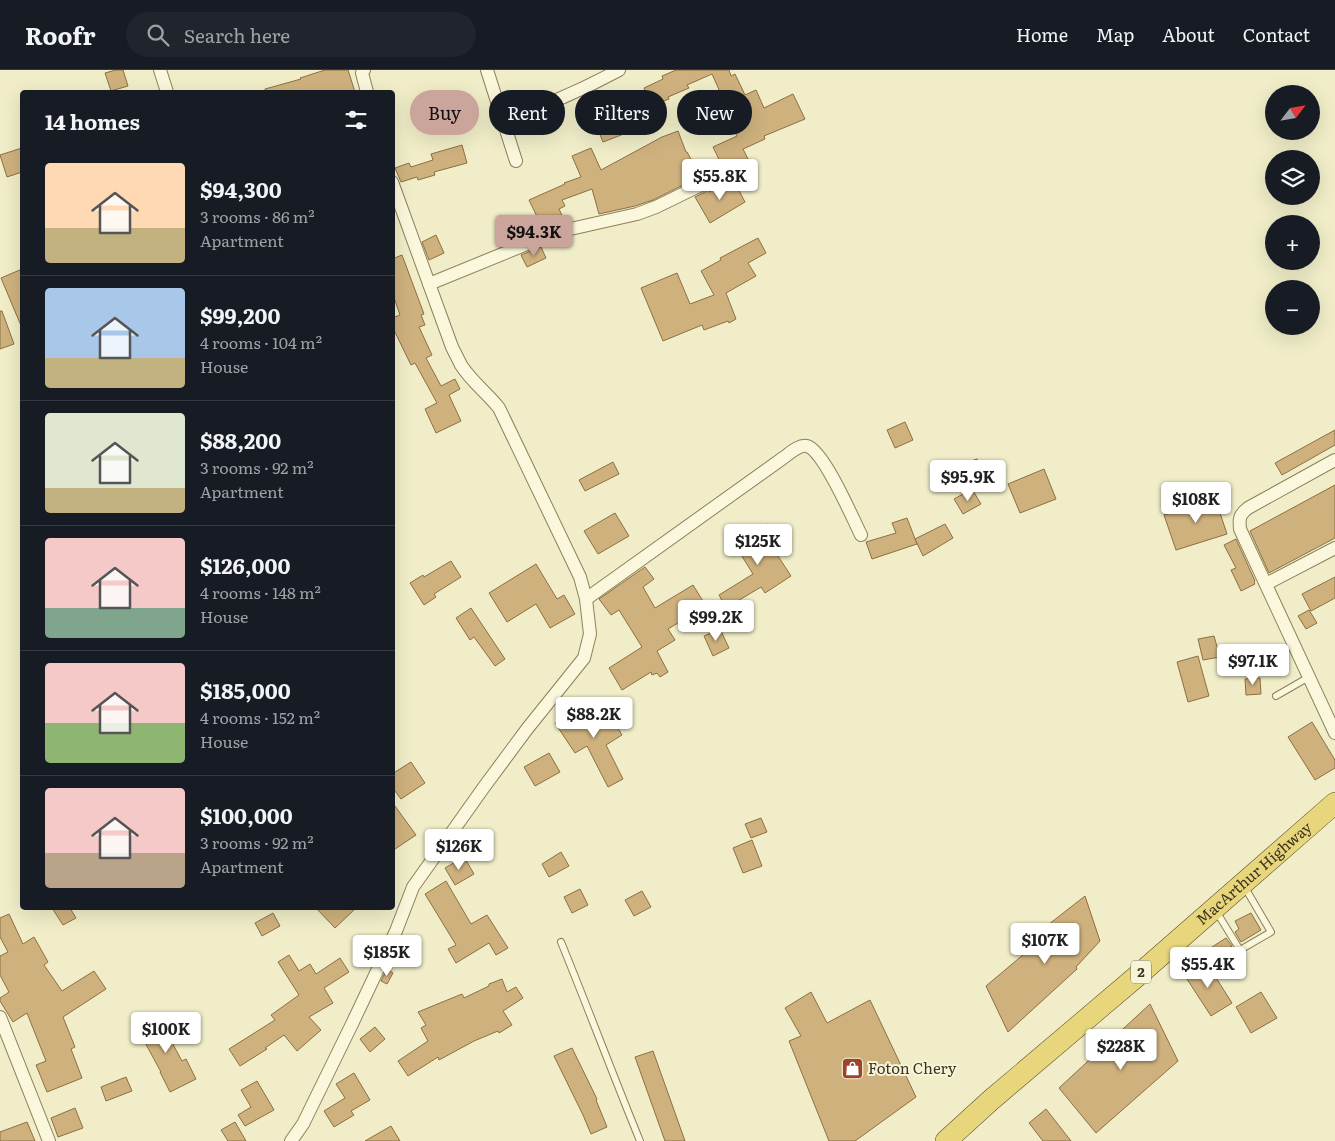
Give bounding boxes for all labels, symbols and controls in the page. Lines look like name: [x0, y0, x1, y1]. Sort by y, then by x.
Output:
search box: [126, 12, 476, 57]
text: Roofr: [25, 17, 96, 52]
icon: search: [144, 21, 172, 49]
text: Search here: [184, 21, 290, 49]
text: Home: [1016, 21, 1068, 48]
text: Map: [1096, 21, 1134, 48]
text: About: [1162, 21, 1215, 48]
text: Contact: [1243, 21, 1310, 48]
north arrow: [1265, 85, 1320, 140]
map controls: [1265, 85, 1320, 335]
chip: Buy: [410, 90, 479, 135]
chip: Rent: [489, 90, 565, 135]
chip: Filters: [575, 90, 667, 135]
chip: New: [677, 90, 752, 135]
text: 14 homes: [45, 105, 140, 136]
icon: filters: [342, 106, 370, 134]
button: layers: [1265, 150, 1320, 205]
pin: $55.8K: [679, 158, 761, 201]
text: $55.8K: [693, 163, 747, 187]
text: $94,300: [200, 173, 282, 204]
icon: home: [85, 183, 145, 243]
text: 3 rooms · 86 m²: [200, 204, 315, 228]
pin: $94.3K: [493, 214, 575, 257]
button: +: [1265, 215, 1320, 270]
text: $94.3K: [506, 219, 562, 243]
text: Apartment: [200, 228, 284, 252]
button: −: [1265, 280, 1320, 335]
text: $99,200: [200, 299, 280, 330]
icon: home: [85, 308, 145, 368]
text: 4 rooms · 104 m²: [200, 330, 322, 354]
text: House: [200, 354, 248, 378]
text: $88,200: [200, 424, 281, 455]
icon: home: [85, 433, 145, 493]
text: 3 rooms · 92 m²: [200, 455, 314, 479]
pin: $95.9K: [927, 460, 1009, 502]
text: $95.9K: [941, 464, 995, 488]
text: Apartment: [200, 479, 284, 503]
pin: $108K: [1161, 482, 1231, 524]
text: $108K: [1172, 486, 1220, 510]
pin: $125K: [723, 524, 793, 566]
text: $125K: [735, 528, 781, 552]
text: $126,000: [200, 549, 290, 580]
icon: home: [85, 558, 145, 618]
text: 4 rooms · 148 m²: [200, 580, 321, 604]
pin: $99.2K: [675, 600, 757, 642]
text: House: [200, 604, 248, 628]
text: $99.2K: [689, 604, 743, 628]
pin: $97.1K: [1212, 644, 1294, 686]
text: $97.1K: [1228, 648, 1278, 672]
text: $185,000: [200, 674, 291, 705]
icon: home: [85, 683, 145, 743]
pin: $88.2K: [553, 696, 635, 739]
text: $88.2K: [567, 701, 621, 725]
text: 4 rooms · 152 m²: [200, 705, 320, 729]
text: House: [200, 729, 248, 753]
text: $100,000: [200, 799, 293, 830]
icon: home: [85, 808, 145, 868]
street label: MacArthur Highway: [1190, 815, 1316, 930]
pin: $126K: [424, 828, 494, 871]
text: 3 rooms · 92 m²: [200, 830, 314, 854]
text: $126K: [436, 833, 482, 857]
text: Apartment: [200, 854, 284, 878]
pin: $107K: [1010, 922, 1080, 965]
text: $107K: [1021, 927, 1069, 951]
pin: $185K: [352, 934, 422, 977]
text: $185K: [364, 939, 410, 963]
pin: $55.4K: [1167, 946, 1249, 989]
text: $55.4K: [1181, 951, 1235, 975]
road number: 2: [1131, 960, 1151, 984]
pin: $100K: [131, 1012, 201, 1054]
text: $100K: [142, 1016, 190, 1040]
pin: $228K: [1086, 1028, 1156, 1071]
text: $228K: [1097, 1033, 1145, 1057]
place label: Foton Chery: [868, 1056, 957, 1079]
shop icon: Foton Chery: [840, 1057, 864, 1081]

